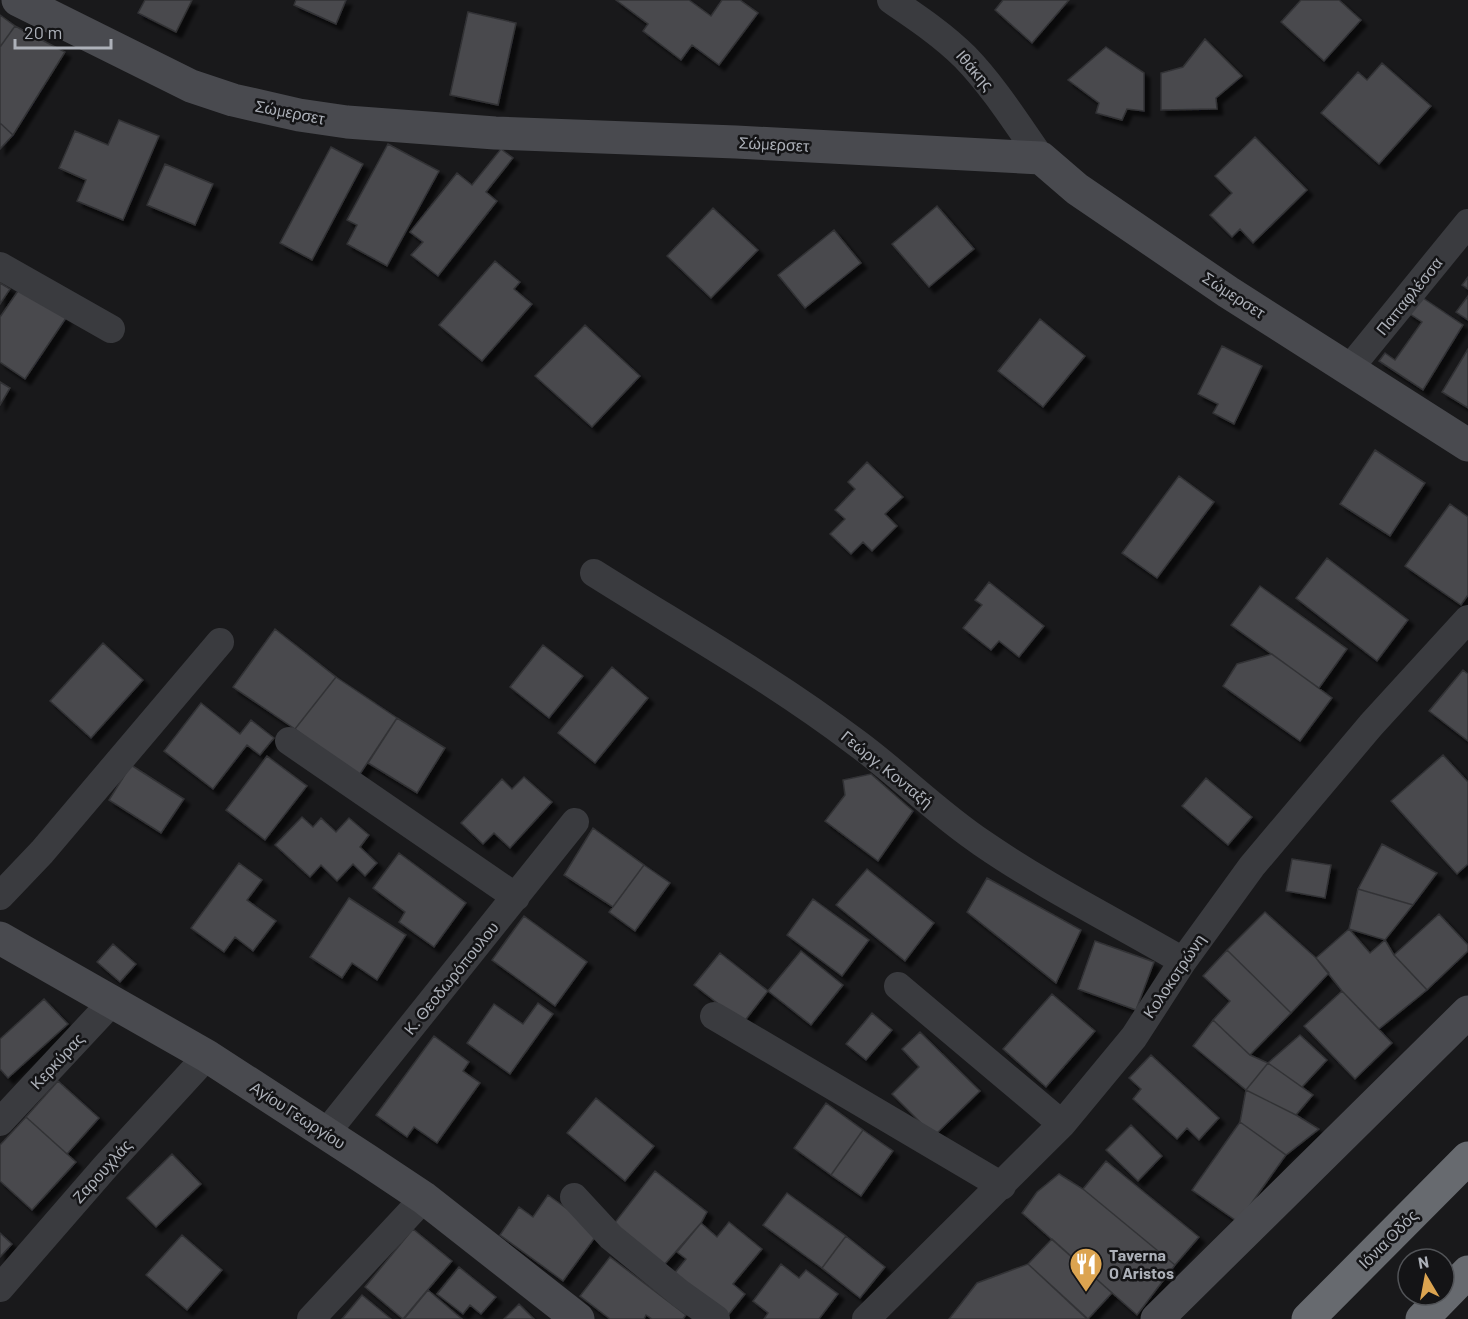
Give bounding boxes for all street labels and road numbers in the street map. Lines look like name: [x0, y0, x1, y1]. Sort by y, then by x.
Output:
street label: Ιθάκης: [953, 46, 998, 94]
street label: Σώμερσετ: [254, 95, 327, 128]
street label: Σώμερσετ: [738, 132, 810, 155]
street label: Παπαφλέσσα: [1371, 253, 1446, 338]
street label: Σώμερσετ: [1199, 267, 1270, 322]
street label: Γεώργ. Κονταξή: [837, 726, 937, 812]
street label: Κ. Θεοδωρόπουλου: [399, 917, 502, 1038]
street label: Κολοκοτρώνη: [1139, 930, 1209, 1021]
street label: Κερκύρας: [26, 1028, 88, 1093]
street label: Αγίου Γεωργίου: [247, 1077, 349, 1152]
street label: Ζαρουχλάς: [68, 1135, 135, 1206]
street label: Ιόνια Οδός: [1354, 1205, 1421, 1272]

